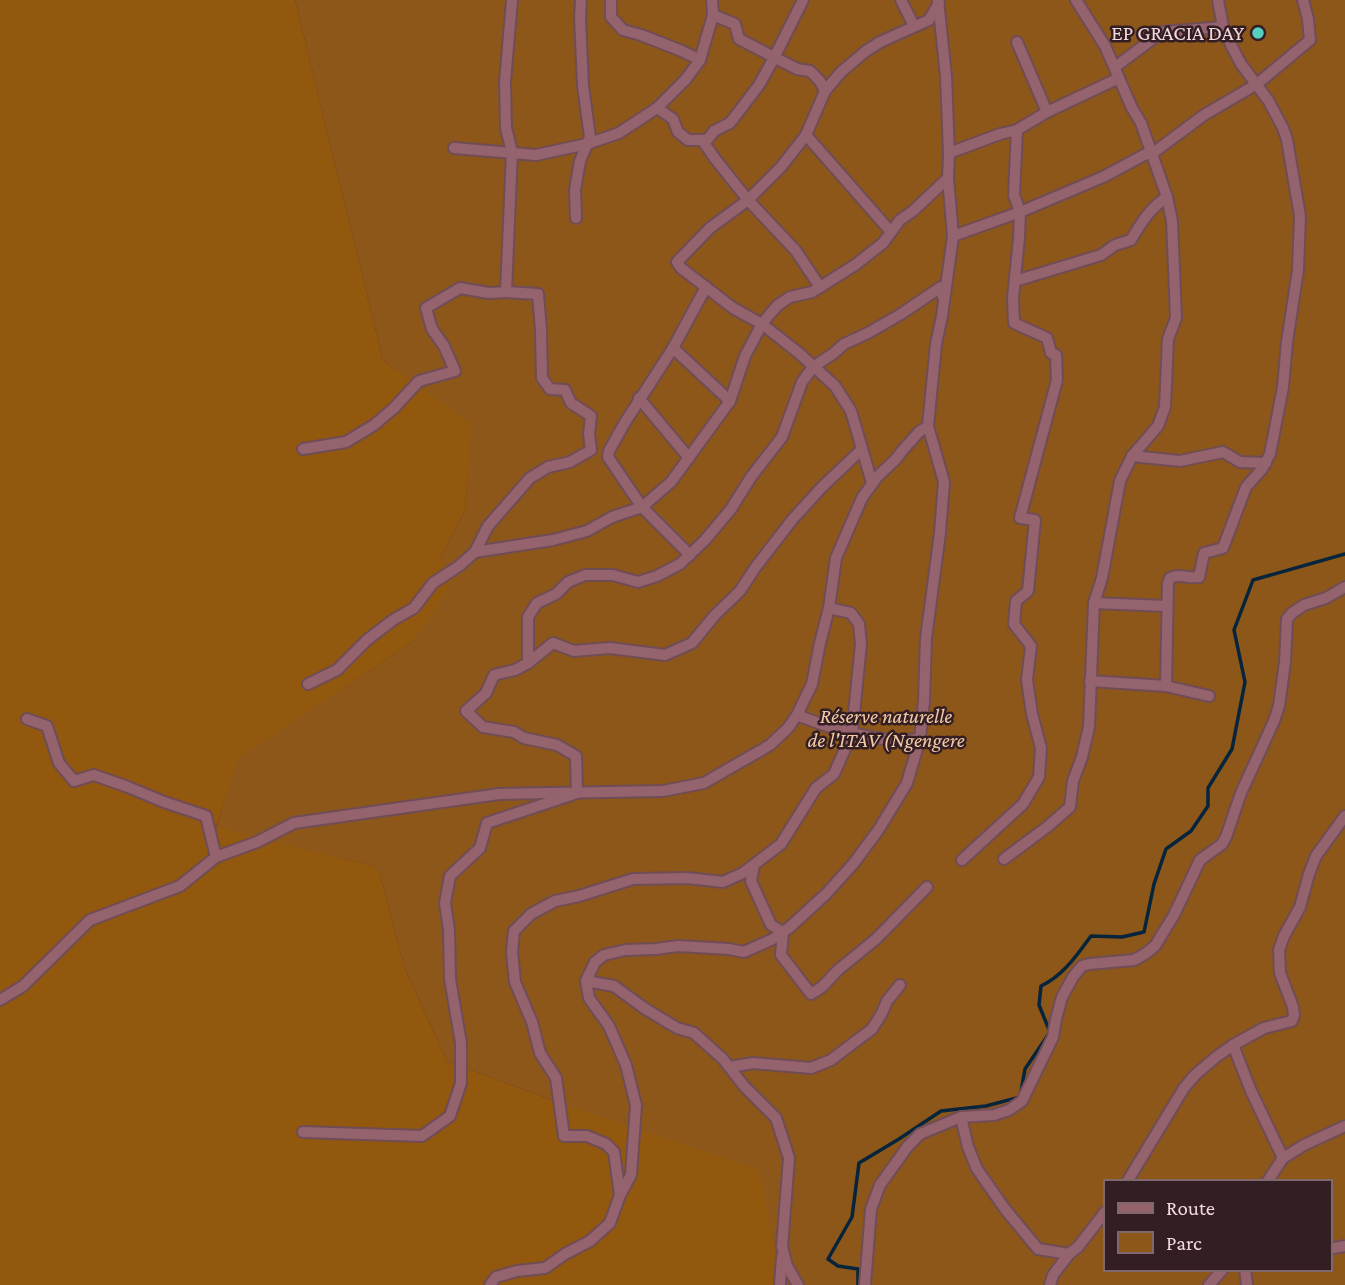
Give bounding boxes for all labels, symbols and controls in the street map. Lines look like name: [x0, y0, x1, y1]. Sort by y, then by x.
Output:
place label: EP GRACIA DAY: [1111, 21, 1245, 45]
marker: EP GRACIA DAY: [1250, 25, 1266, 41]
park label: Réserve naturelle de l'ITAV (Ngengere: [807, 704, 965, 752]
legend: [1104, 1180, 1331, 1271]
text: Route: [1166, 1196, 1215, 1220]
text: Parc: [1166, 1231, 1202, 1255]

